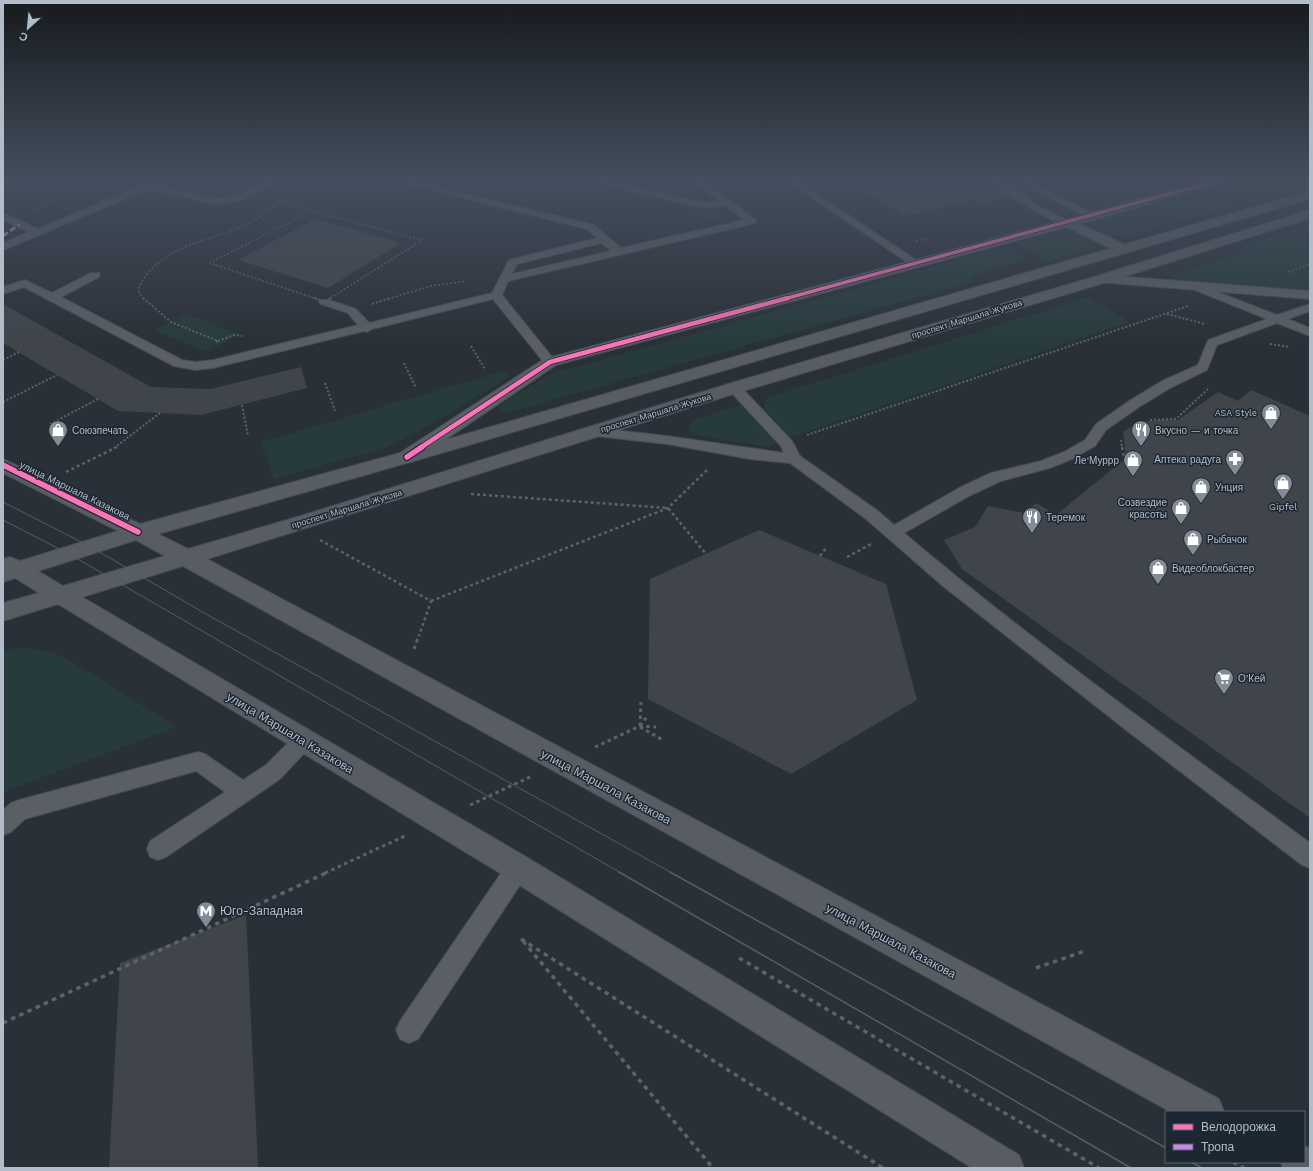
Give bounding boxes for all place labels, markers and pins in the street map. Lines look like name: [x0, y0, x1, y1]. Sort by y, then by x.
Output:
shop icon: ASA Style: [1260, 402, 1282, 430]
place label: ASA Style: [1215, 408, 1257, 418]
shop icon: Союзпечать: [47, 419, 69, 447]
restaurant icon: Вкусно — и точка: [1130, 419, 1152, 447]
place label: Союзпечать: [72, 425, 128, 436]
place label: Вкусно — и точка: [1155, 425, 1239, 436]
pharmacy icon: Аптека радуга: [1224, 448, 1246, 476]
shop icon: Ле'Муррр: [1122, 449, 1144, 477]
place label: Аптека радуга: [1154, 454, 1221, 465]
place label: Ле'Муррр: [1075, 455, 1119, 466]
shop icon: Gipfel: [1272, 472, 1294, 500]
shop icon: Унция: [1190, 476, 1212, 504]
place label: Унция: [1215, 482, 1243, 493]
place label: Созвездие красоты: [1118, 497, 1167, 520]
shop icon: Созвездие красоты: [1170, 497, 1192, 525]
place label: Gipfel: [1269, 501, 1297, 512]
restaurant icon: Теремок: [1021, 506, 1043, 534]
place label: Теремок: [1046, 512, 1086, 523]
shop icon: Рыбачок: [1182, 528, 1204, 556]
place label: Рыбачок: [1207, 534, 1247, 545]
shop icon: Видеоблокбастер: [1147, 557, 1169, 585]
place label: Видеоблокбастер: [1172, 563, 1255, 574]
supermarket icon: О’Кей: [1213, 667, 1235, 695]
place label: О’Кей: [1238, 673, 1265, 684]
metro station icon: Юго-Западная: [195, 900, 217, 928]
place label: Юго-Западная: [220, 904, 303, 918]

